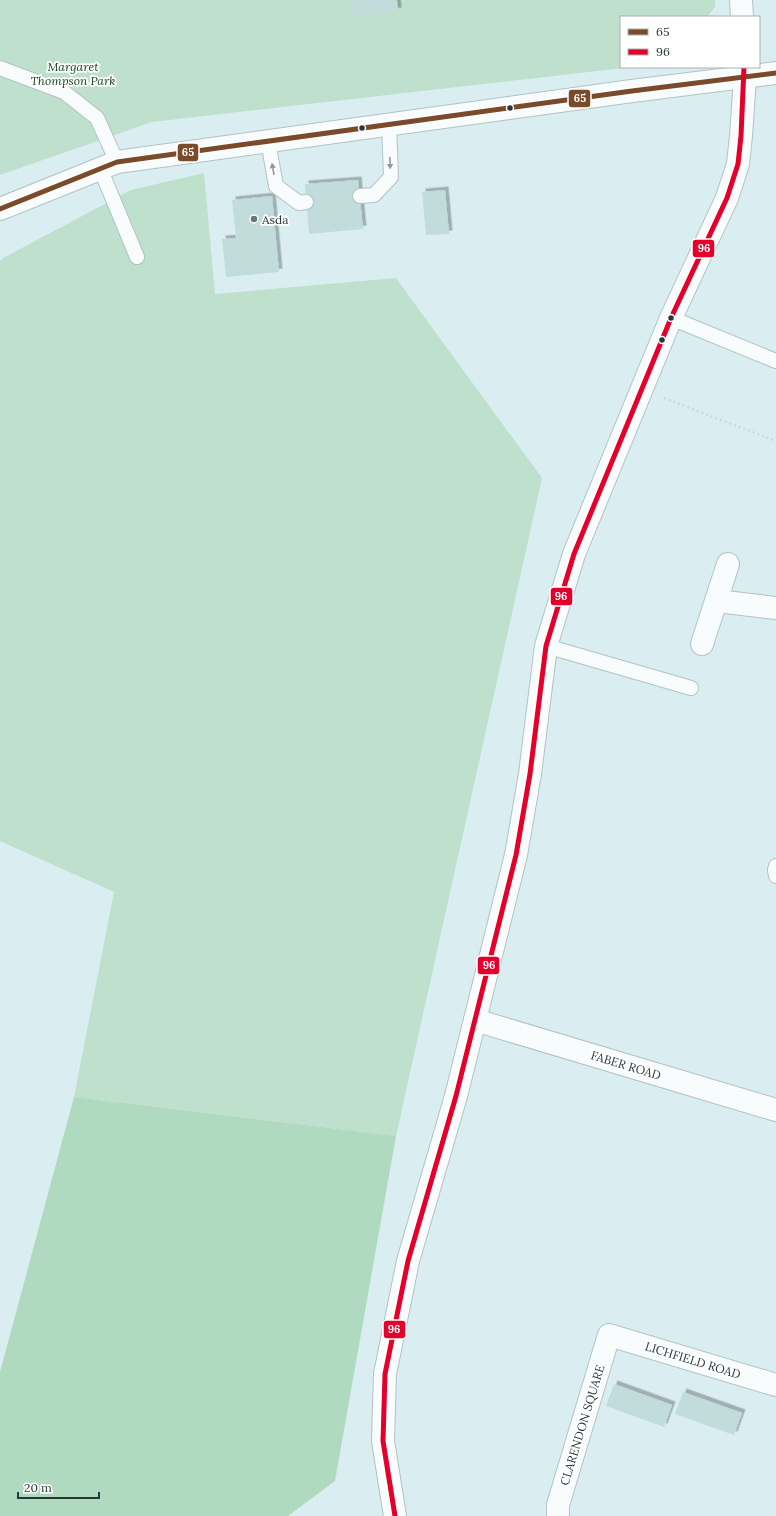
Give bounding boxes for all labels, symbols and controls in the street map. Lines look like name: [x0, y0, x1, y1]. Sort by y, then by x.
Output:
legend: [620, 16, 760, 68]
text: 65: [656, 24, 669, 39]
text: 96: [656, 44, 670, 59]
park label: Margaret Thompson Park: [30, 59, 116, 88]
line badge: 65: [568, 89, 591, 108]
text: 65: [574, 91, 586, 105]
unlabelled marker: [505, 103, 515, 113]
unlabelled marker: [357, 123, 367, 133]
line badge: 65: [177, 143, 199, 162]
text: 65: [182, 145, 194, 159]
one-way arrow: [387, 157, 394, 169]
one-way arrow: [270, 163, 276, 175]
place label: Asda: [261, 212, 288, 227]
marker: Asda: [249, 214, 259, 224]
line badge: 96: [692, 239, 715, 258]
text: 96: [698, 241, 710, 255]
unlabelled marker: [666, 313, 676, 323]
unlabelled marker: [657, 335, 667, 345]
line badge: 96: [550, 587, 573, 606]
text: 96: [555, 589, 567, 603]
line badge: 96: [477, 956, 500, 975]
text: 96: [483, 958, 495, 972]
street label: FABER ROAD: [589, 1047, 663, 1083]
line badge: 96: [383, 1320, 406, 1339]
text: 96: [388, 1322, 400, 1336]
street label: LICHFIELD ROAD: [643, 1338, 743, 1382]
street label: CLARENDON SQUARE: [556, 1363, 608, 1487]
scale bar: [18, 1474, 99, 1500]
text: 20 m: [24, 1480, 52, 1495]

